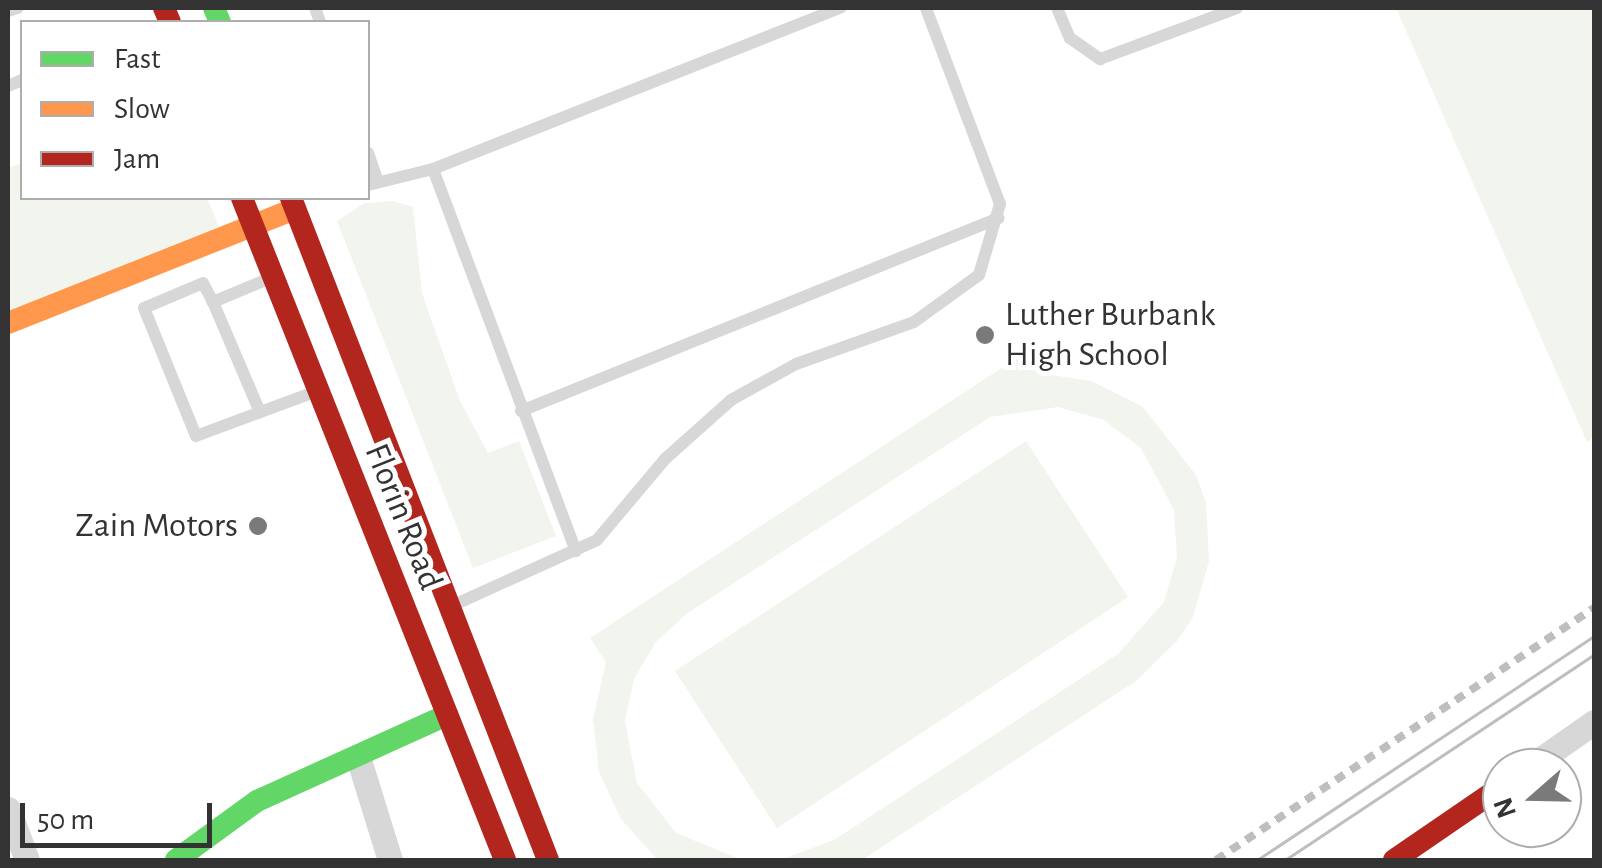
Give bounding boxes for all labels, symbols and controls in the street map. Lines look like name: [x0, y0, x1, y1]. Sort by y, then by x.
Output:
legend: [20, 20, 370, 200]
text: Fast: [114, 44, 161, 74]
text: Slow: [114, 94, 170, 124]
text: Jam: [114, 144, 160, 174]
place label: Luther Burbank High School: [1005, 294, 1215, 376]
marker: Luther Burbank High School: [974, 324, 996, 346]
street label: Florin Road: [355, 438, 451, 596]
place label: Zain Motors: [75, 505, 238, 547]
marker: Zain Motors: [247, 515, 269, 537]
north arrow: [1482, 748, 1582, 848]
scale bar: [25, 783, 218, 845]
text: N: [1489, 794, 1522, 822]
text: 50 m: [37, 805, 94, 835]

